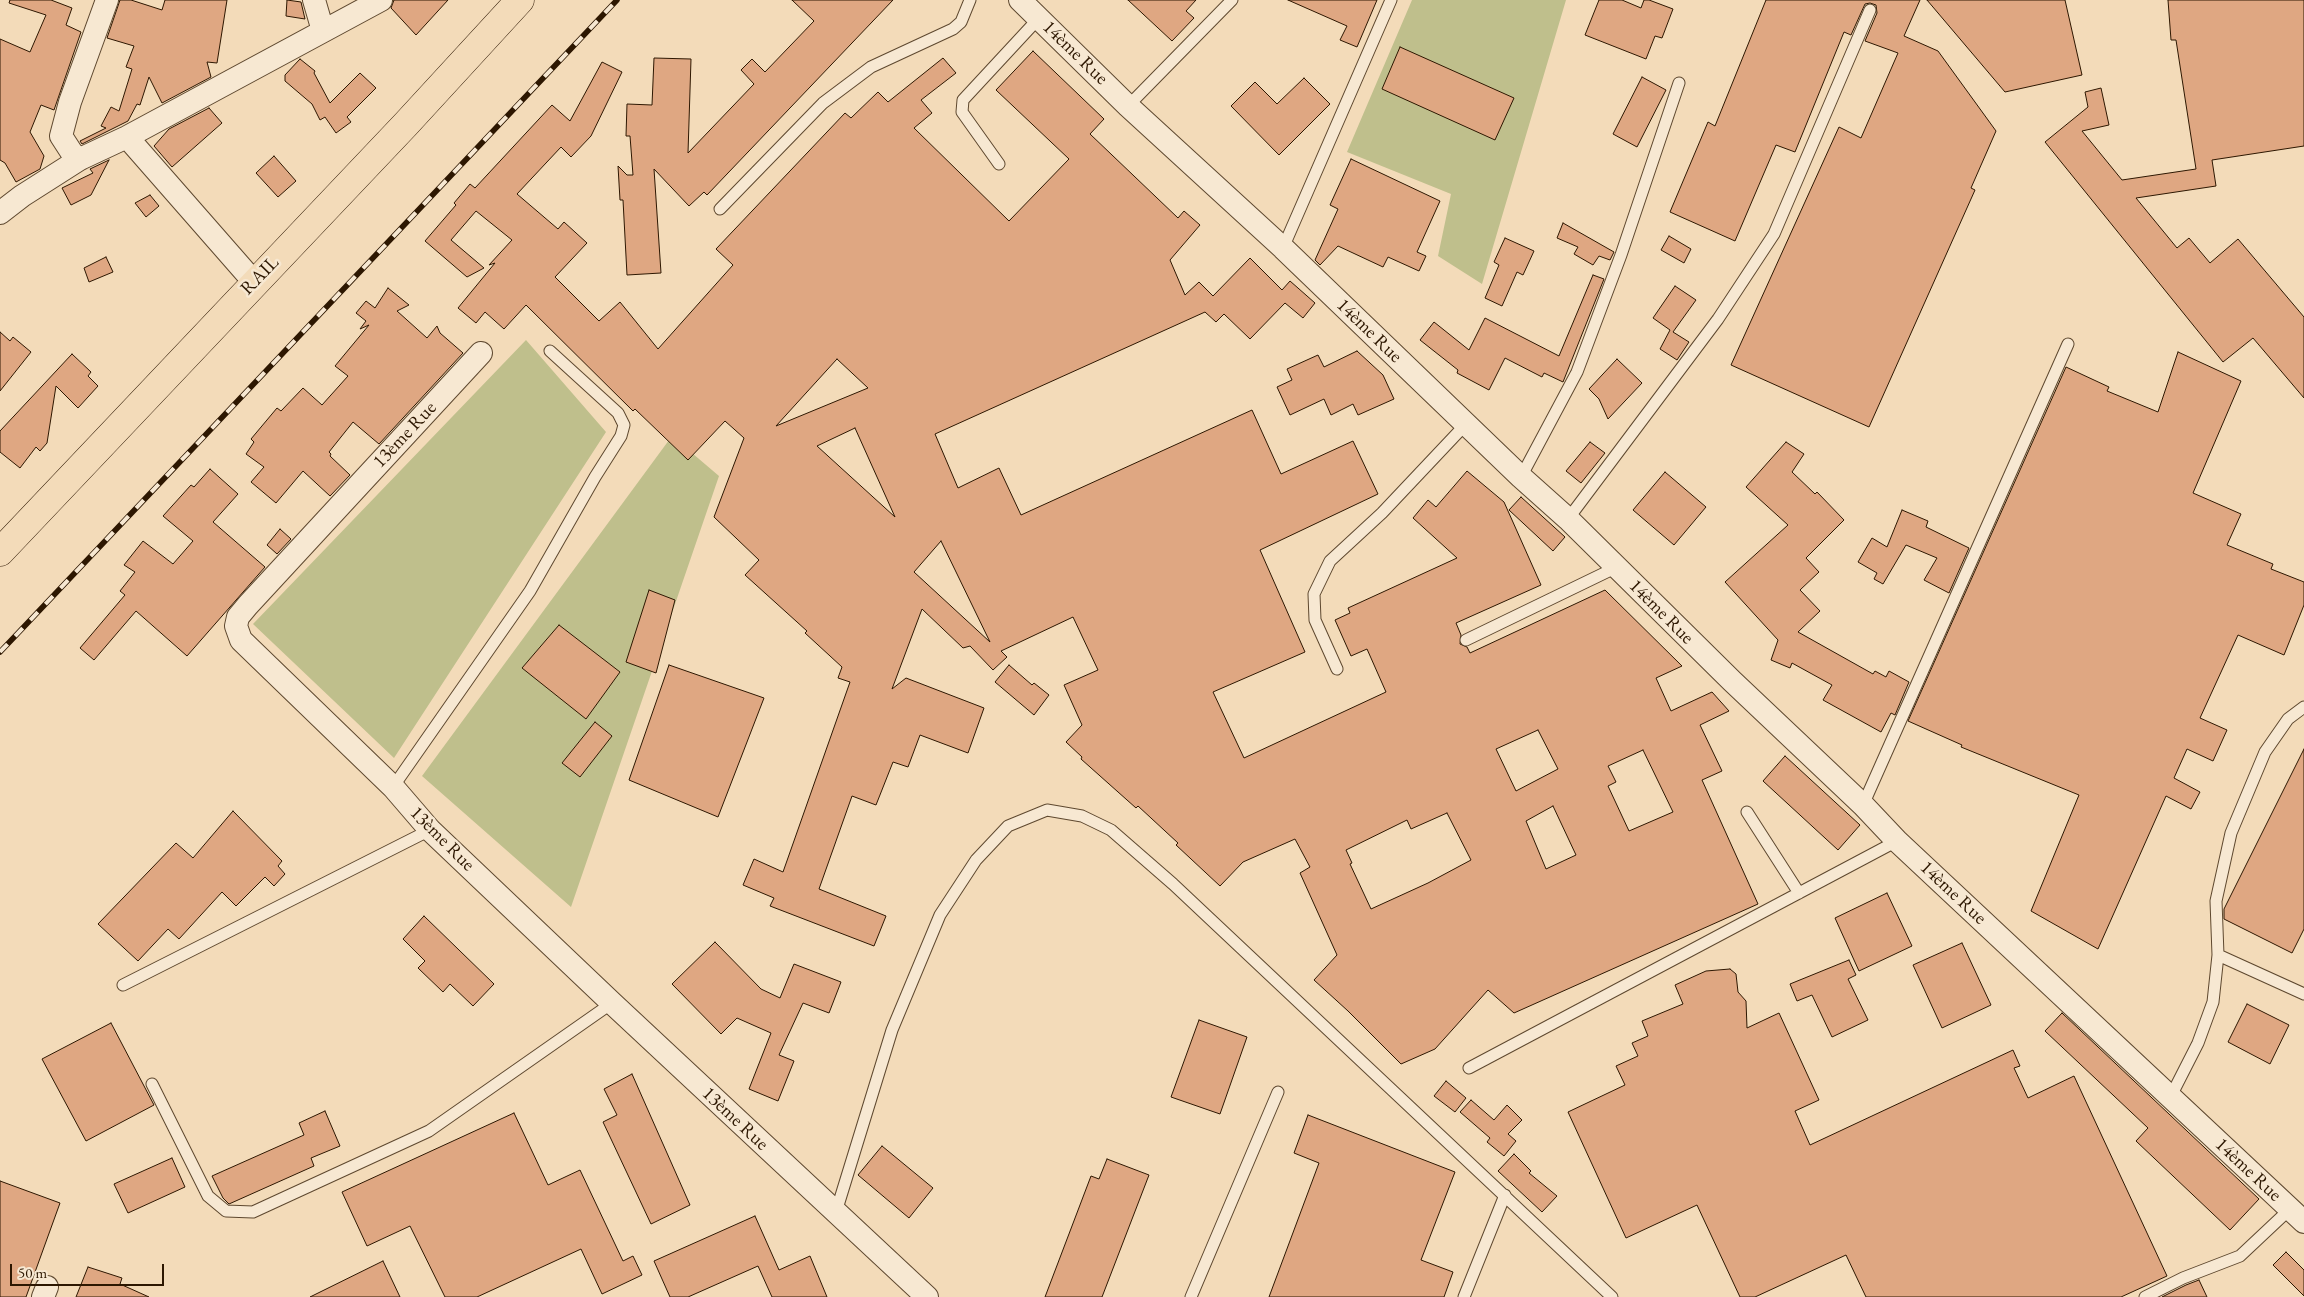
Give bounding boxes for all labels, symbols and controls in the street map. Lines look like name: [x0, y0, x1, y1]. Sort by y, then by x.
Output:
street label: 14ème Rue: [1037, 16, 1113, 90]
street label: RAIL: [236, 252, 284, 300]
street label: 14ème Rue: [1331, 294, 1407, 368]
street label: 13ème Rue: [368, 397, 442, 473]
street label: 14ème Rue: [1624, 575, 1698, 649]
street label: 13ème Rue: [405, 802, 479, 876]
street label: 14ème Rue: [1915, 856, 1991, 930]
street label: 13ème Rue: [697, 1082, 773, 1156]
street label: 14ème Rue: [2210, 1133, 2286, 1207]
scale bar: [12, 1254, 166, 1286]
text: 50 m: [18, 1263, 47, 1282]

